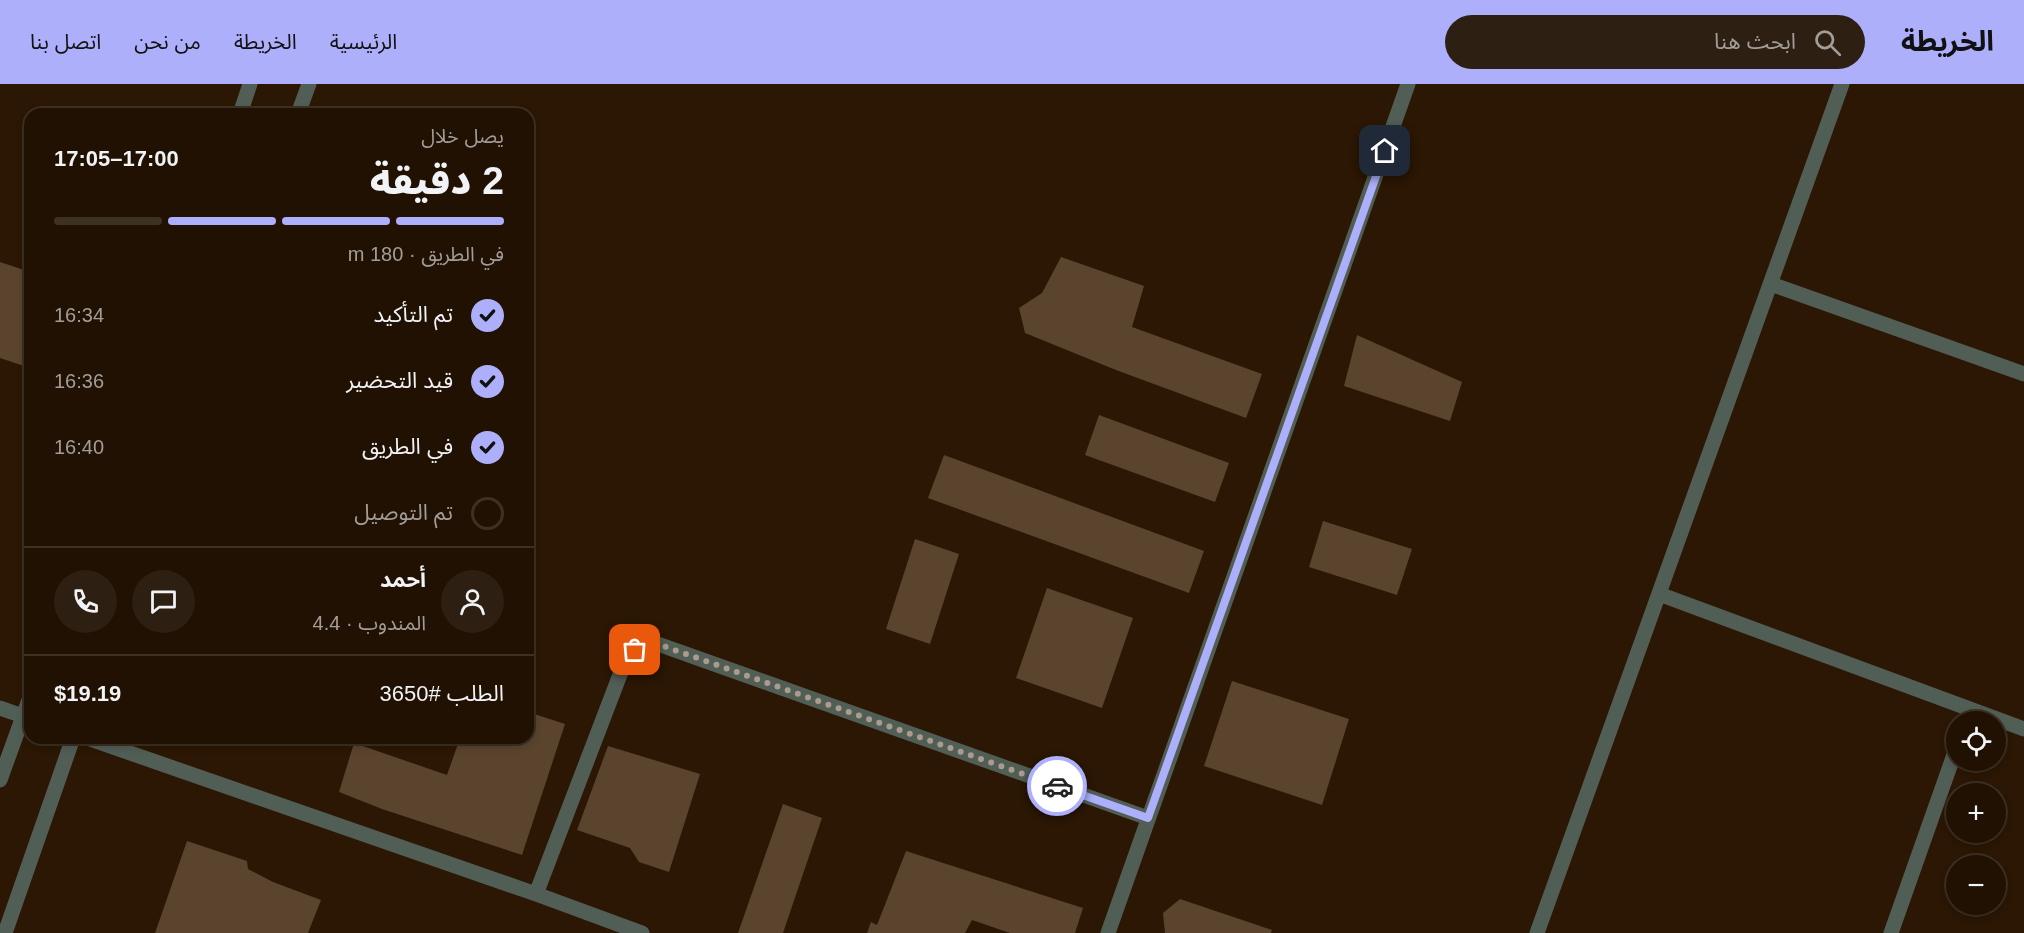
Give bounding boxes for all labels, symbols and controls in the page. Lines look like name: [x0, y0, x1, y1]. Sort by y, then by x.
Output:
search box: [1445, 15, 1865, 69]
icon: search: [1811, 26, 1844, 59]
text: الخريطة: [1901, 26, 1994, 57]
text: ابحث هنا: [1714, 29, 1796, 54]
text: اتصل بنا: [30, 30, 101, 53]
text: من نحن: [134, 30, 201, 53]
text: الخريطة: [234, 30, 297, 53]
text: الرئيسية: [330, 30, 397, 53]
text: يصل خلال: [421, 125, 504, 147]
pin: [1359, 125, 1410, 176]
icon: home: [1368, 134, 1401, 167]
text: 17:00–17:05: [54, 146, 179, 171]
text: 2 دقيقة: [370, 159, 504, 202]
text: في الطريق · 180 m: [348, 243, 504, 265]
icon: check: [471, 299, 504, 332]
text: تم التأكيد: [373, 302, 453, 327]
text: 16:34: [54, 304, 104, 326]
icon: check: [471, 365, 504, 398]
text: قيد التحضير: [346, 368, 453, 393]
text: 16:36: [54, 370, 104, 392]
icon: check: [471, 431, 504, 464]
text: في الطريق: [362, 434, 453, 459]
text: 16:40: [54, 436, 104, 458]
text: تم التوصيل: [354, 500, 453, 525]
text: أحمد: [380, 567, 426, 592]
button: phone: [54, 570, 117, 633]
button: chat: [132, 570, 195, 633]
button: person: [441, 570, 504, 633]
text: المندوب · 4.4: [313, 612, 426, 634]
pin: [609, 624, 660, 675]
icon: bag: [618, 633, 651, 666]
text: $19.19: [54, 681, 121, 706]
text: الطلب #3650: [379, 681, 504, 706]
map controls: [1946, 711, 2006, 915]
button: locate: [1946, 711, 2006, 771]
courier: [1027, 756, 1087, 816]
icon: car: [1041, 770, 1074, 803]
button: +: [1946, 783, 2006, 843]
button: −: [1946, 855, 2006, 915]

